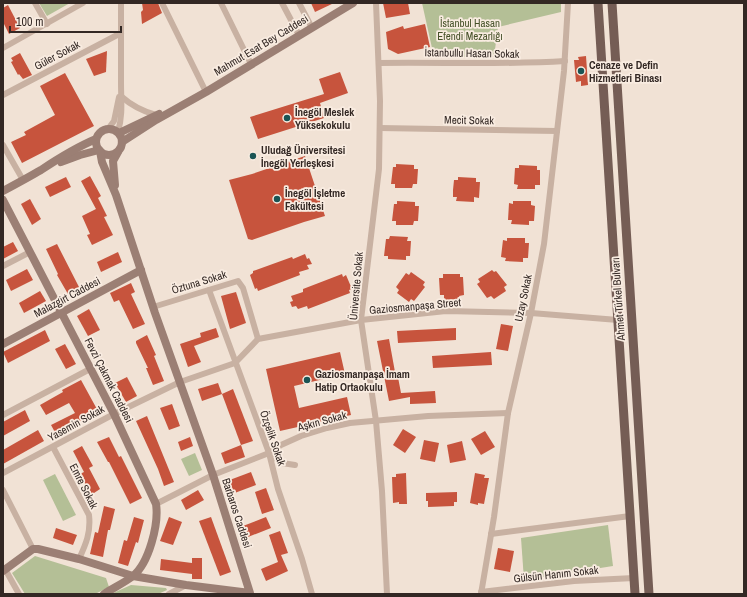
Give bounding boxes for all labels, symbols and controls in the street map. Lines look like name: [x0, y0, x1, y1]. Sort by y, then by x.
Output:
scale bar: [10, 8, 121, 34]
street label: Mahmut Esat Bey Caddesi: [211, 11, 311, 79]
text: 100 m: [16, 14, 43, 30]
park label: İstanbul Hasan Efendi Mezarlığı: [437, 16, 503, 43]
street label: Güler Sokak: [32, 37, 83, 73]
street label: İstanbullu Hasan Sokak: [425, 45, 520, 61]
place label: Cenaze ve Defin Hizmetleri Binası: [589, 58, 662, 85]
marker: Cenaze ve Defin Hizmetleri Binası: [576, 66, 586, 76]
place label: İnegöl Meslek Yüksekokulu: [295, 105, 355, 132]
marker: İnegöl Meslek Yüksekokulu: [282, 113, 292, 123]
street label: Mecit Sokak: [444, 113, 494, 127]
place label: Uludağ Üniversitesi İnegöl Yerleşkesi: [261, 143, 345, 170]
marker: Uludağ Üniversitesi İnegöl Yerleşkesi: [248, 151, 258, 161]
place label: İnegöl İşletme Fakültesi: [285, 186, 345, 213]
marker: İnegöl İşletme Fakültesi: [272, 194, 282, 204]
street label: Üniversite Sokak: [346, 251, 366, 321]
street label: Ahmet Türkel Bulvarı: [608, 257, 628, 342]
street label: Öztuna Sokak: [170, 267, 229, 297]
street label: Uzay Sokak: [511, 273, 535, 323]
street label: Malazgirt Caddesi: [31, 274, 103, 320]
street label: Gaziosmanpaşa Street: [368, 295, 462, 317]
street label: Fevzi Çakmak Caddesi: [82, 335, 136, 425]
place label: Gaziosmanpaşa İmam Hatip Ortaokulu: [315, 367, 410, 394]
marker: Gaziosmanpaşa İmam Hatip Ortaokulu: [302, 375, 312, 385]
street label: Yasemin Sokak: [45, 401, 107, 444]
street label: Özçelik Sokak: [257, 408, 289, 468]
street label: Aşkın Sokak: [295, 408, 348, 435]
street label: Emre Sokak: [67, 461, 102, 511]
street label: Barbaros Caddesi: [219, 476, 255, 550]
street label: Gülsün Hanım Sokak: [513, 563, 600, 585]

